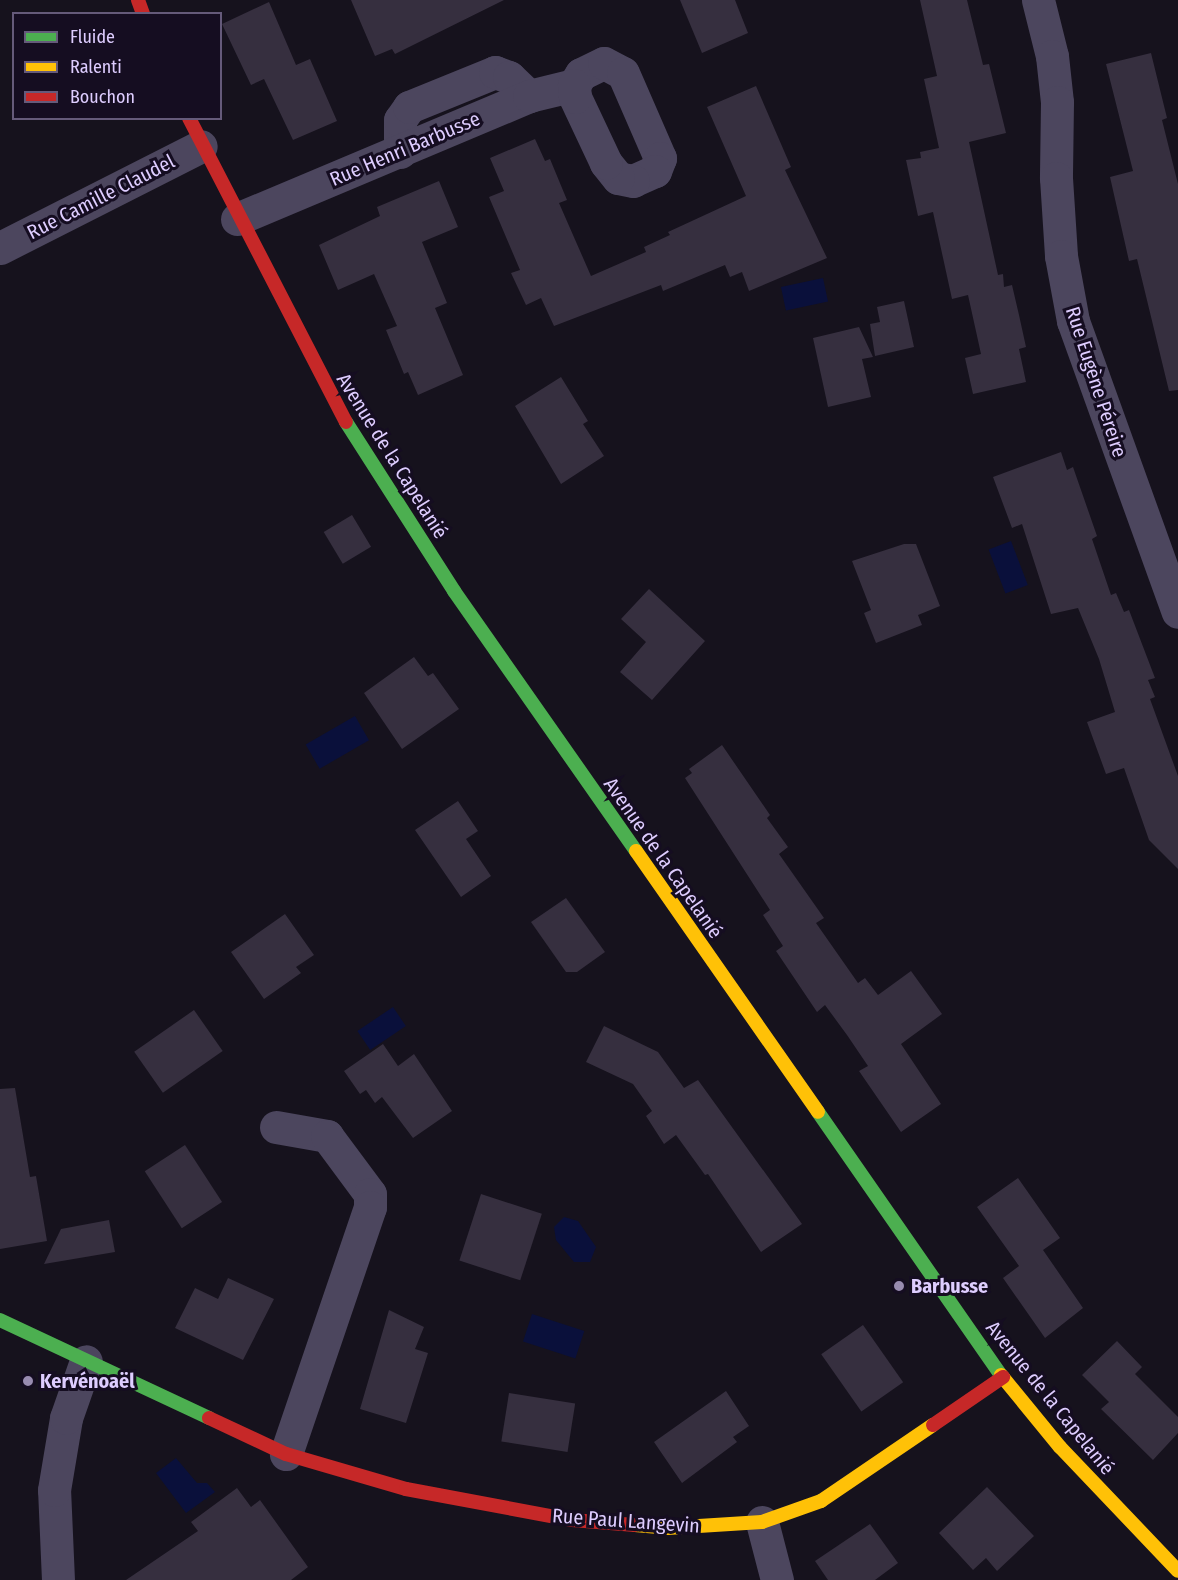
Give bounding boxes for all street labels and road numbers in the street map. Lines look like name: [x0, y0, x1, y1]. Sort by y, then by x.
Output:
street label: Rue Henri Barbusse: [326, 107, 484, 191]
street label: Rue Camille Claudel: [23, 149, 179, 245]
street label: Rue Eugène Péreire: [1060, 304, 1132, 460]
street label: Avenue de la Capelanié: [331, 369, 453, 543]
street label: Avenue de la Capelanié: [599, 773, 727, 943]
street label: Avenue de la Capelanié: [981, 1316, 1119, 1480]
street label: Rue Paul Langevin: [551, 1504, 701, 1538]

